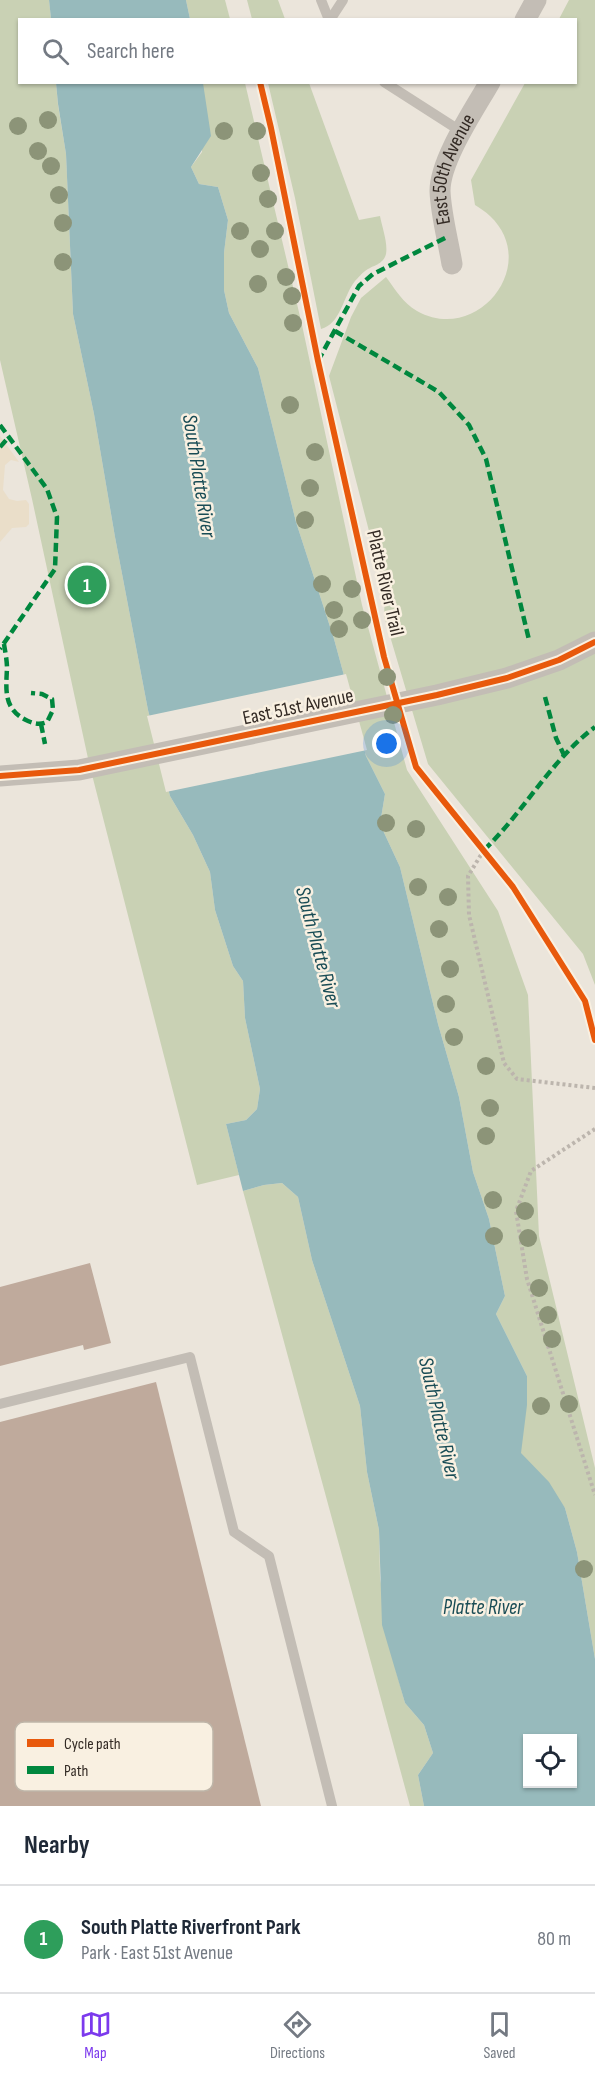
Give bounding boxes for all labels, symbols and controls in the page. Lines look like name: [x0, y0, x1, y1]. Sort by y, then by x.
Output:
search box: [18, 18, 577, 84]
icon: search: [39, 35, 72, 68]
text: Search here: [87, 38, 174, 65]
street label: East 50th Avenue: [428, 110, 480, 227]
water label: South Platte River: [177, 413, 221, 540]
street label: Platte River Trail: [361, 528, 409, 638]
pin: 1: [68, 562, 106, 608]
street label: East 51st Avenue: [240, 684, 356, 730]
your location: [372, 729, 401, 758]
water label: South Platte River: [290, 884, 346, 1011]
water label: South Platte River: [413, 1355, 465, 1482]
water label: Platte River: [443, 1595, 524, 1620]
legend: [15, 1722, 213, 1791]
map controls: [523, 1734, 577, 1788]
button: locate: [523, 1734, 577, 1788]
text: Cycle path: [64, 1735, 121, 1754]
text: Path: [64, 1762, 88, 1781]
text: Nearby: [24, 1830, 90, 1861]
text: South Platte Riverfront Park: [81, 1914, 301, 1941]
text: 1: [40, 1927, 47, 1951]
text: 80 m: [537, 1927, 571, 1951]
text: Park · East 51st Avenue: [81, 1941, 233, 1965]
tab: Map: [79, 2008, 112, 2063]
tab: Directions: [270, 2008, 325, 2063]
tab: Saved: [483, 2008, 516, 2063]

